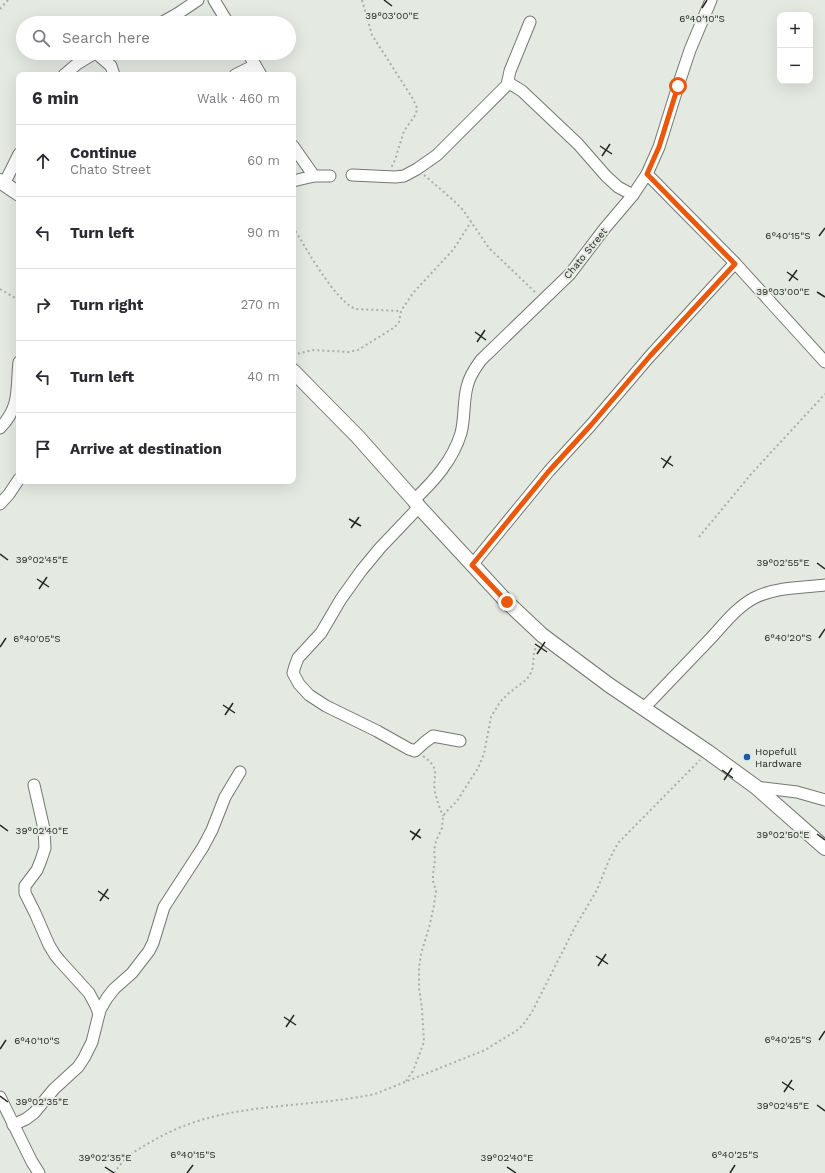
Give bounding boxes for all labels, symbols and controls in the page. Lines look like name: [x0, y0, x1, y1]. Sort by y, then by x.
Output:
text: 39°03'00"E: [365, 10, 419, 21]
map controls: [777, 12, 813, 84]
button: +: [777, 12, 813, 48]
text: 6°40'10"S: [679, 13, 725, 24]
search box: [16, 16, 296, 60]
icon: search: [30, 27, 52, 49]
text: Search here: [62, 29, 150, 47]
button: −: [777, 48, 813, 84]
route start: [669, 77, 687, 95]
text: 6 min: [32, 88, 79, 108]
text: Walk · 460 m: [197, 91, 280, 106]
text: Continue: [70, 144, 137, 162]
icon: ahead: [32, 150, 54, 172]
text: 60 m: [247, 153, 280, 168]
text: Chato Street: [70, 162, 151, 177]
icon: left: [32, 222, 54, 244]
text: Turn left: [70, 224, 134, 242]
text: 90 m: [247, 225, 280, 240]
street label: Chato Street: [562, 225, 610, 281]
text: 6°40'15"S: [765, 230, 811, 241]
text: 39°03'00"E: [756, 286, 810, 297]
icon: right: [32, 294, 54, 316]
text: Turn right: [70, 296, 143, 314]
text: 270 m: [241, 297, 280, 312]
icon: left: [32, 366, 54, 388]
text: Turn left: [70, 368, 134, 386]
text: 40 m: [247, 369, 280, 384]
icon: arrive: [32, 438, 54, 460]
text: Arrive at destination: [70, 440, 222, 458]
text: 39°02'45"E: [16, 554, 68, 565]
text: 39°02'55"E: [756, 557, 810, 568]
route end: [498, 593, 516, 611]
text: 6°40'20"S: [764, 632, 812, 643]
text: 6°40'05"S: [13, 633, 61, 644]
place label: Hopefull Hardware: [755, 746, 802, 769]
marker: Hopefull Hardware: [742, 752, 752, 762]
text: 39°02'40"E: [16, 825, 68, 836]
text: 39°02'50"E: [756, 829, 810, 840]
text: 6°40'25"S: [764, 1034, 812, 1045]
text: 6°40'10"S: [14, 1035, 60, 1046]
text: 39°02'35"E: [15, 1096, 69, 1107]
text: 39°02'45"E: [757, 1100, 809, 1111]
text: 6°40'15"S: [170, 1149, 216, 1160]
text: 6°40'25"S: [711, 1149, 759, 1160]
text: 39°02'35"E: [78, 1152, 132, 1163]
text: 39°02'40"E: [481, 1152, 533, 1163]

